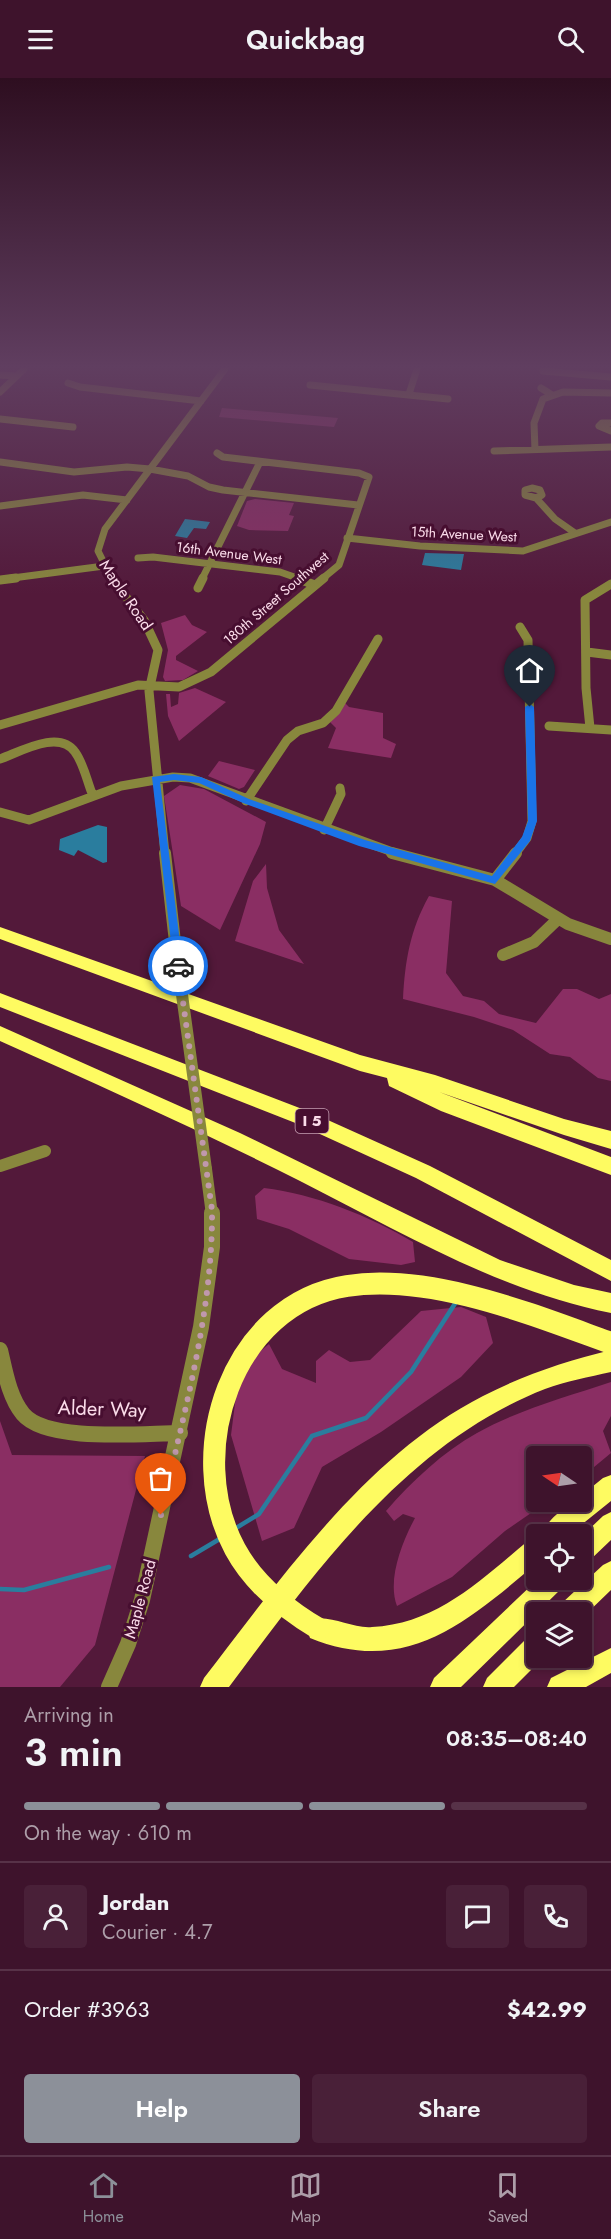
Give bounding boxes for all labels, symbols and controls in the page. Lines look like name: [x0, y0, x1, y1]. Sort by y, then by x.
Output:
text: Quickbag: [246, 20, 365, 59]
icon: menu: [24, 23, 57, 56]
icon: search: [554, 23, 587, 56]
street label: 15th Avenue West: [411, 521, 518, 547]
street label: 16th Avenue West: [175, 537, 283, 569]
street label: 180th Street Southwest: [219, 546, 333, 649]
street label: Maple Road: [94, 555, 158, 635]
pin: [504, 645, 555, 707]
icon: home: [513, 654, 546, 687]
courier: [148, 936, 208, 996]
icon: car: [162, 950, 195, 983]
road number: I 5: [296, 1109, 328, 1133]
street label: Alder Way: [57, 1393, 147, 1425]
north arrow: [526, 1446, 592, 1512]
map controls: [526, 1446, 592, 1668]
pin: [135, 1453, 186, 1515]
icon: bag: [144, 1462, 177, 1495]
button: locate: [526, 1524, 592, 1590]
street label: Maple Road: [118, 1557, 162, 1641]
button: layers: [526, 1602, 592, 1668]
text: Arriving in: [24, 1701, 114, 1730]
text: 08:35–08:40: [446, 1722, 587, 1754]
text: 3 min: [24, 1724, 123, 1781]
text: On the way · 610 m: [24, 1819, 192, 1848]
button: person: [24, 1885, 87, 1948]
button: chat: [446, 1885, 509, 1948]
button: phone: [524, 1885, 587, 1948]
text: Jordan: [102, 1886, 169, 1918]
text: Courier · 4.7: [102, 1918, 213, 1947]
text: Order #3963: [24, 1993, 150, 2025]
text: $42.99: [507, 1993, 587, 2025]
button: Help: [24, 2074, 300, 2143]
button: Share: [312, 2074, 587, 2143]
tab: Home: [83, 2169, 124, 2228]
tab: Map: [289, 2169, 322, 2228]
tab: Saved: [488, 2169, 528, 2228]

